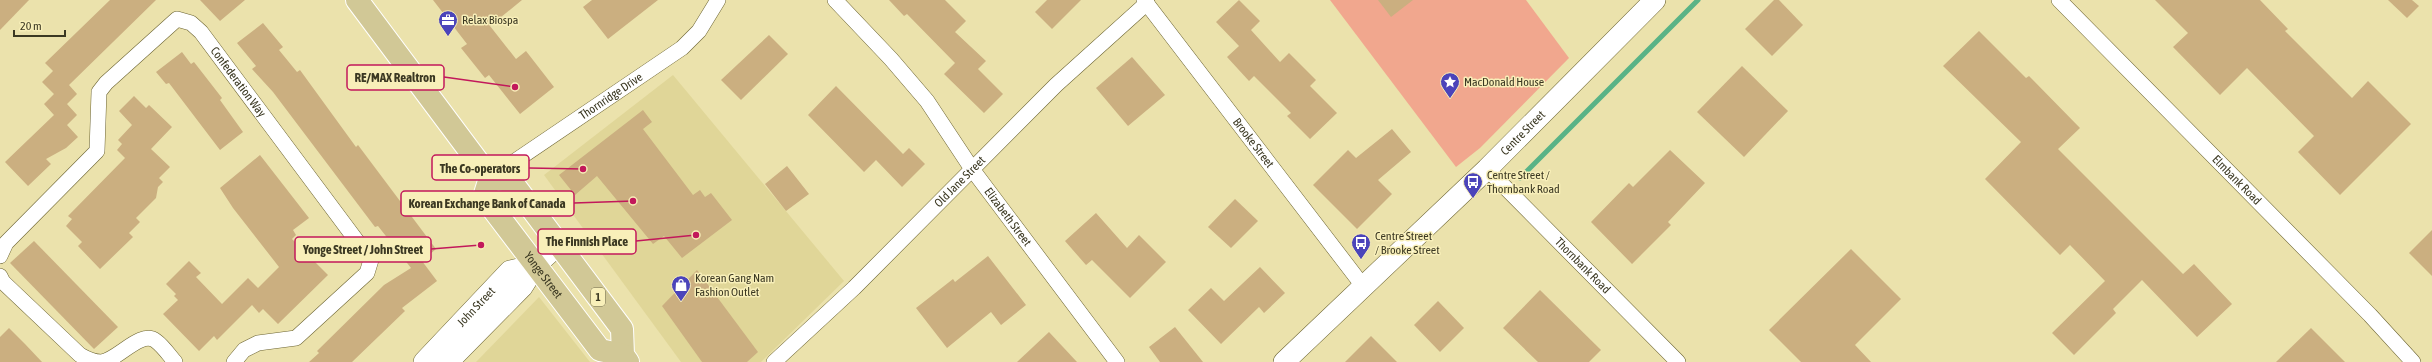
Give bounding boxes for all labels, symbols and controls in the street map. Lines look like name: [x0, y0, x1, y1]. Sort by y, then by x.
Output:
office icon: Relax Biospa: [437, 9, 459, 37]
scale bar: [14, 12, 65, 38]
place label: Relax Biospa: [462, 13, 518, 27]
text: 20 m: [20, 19, 42, 33]
street label: Confederation Way: [208, 44, 269, 120]
callout: RE/MAX Realtron: [347, 65, 444, 90]
text: RE/MAX Realtron: [354, 70, 436, 85]
street label: Thornridge Drive: [577, 70, 645, 122]
place icon: MacDonald House: [1439, 71, 1461, 99]
place label: MacDonald House: [1464, 75, 1544, 89]
street label: Centre Street: [1498, 107, 1548, 158]
street label: Brooke Street: [1230, 115, 1277, 171]
street label: Elmbank Road: [2209, 152, 2264, 208]
street label: Old Jane Street: [932, 153, 988, 210]
callout: The Co-operators: [432, 155, 529, 180]
text: The Co-operators: [440, 161, 521, 176]
place label: Centre Street / Thornbank Road: [1487, 168, 1560, 196]
bus stop icon: Centre Street / Thornbank Road: [1462, 171, 1484, 199]
street label: Elizabeth Street: [981, 185, 1035, 249]
callout: Korean Exchange Bank of Canada: [401, 191, 574, 216]
text: Korean Exchange Bank of Canada: [408, 196, 566, 211]
callout: The Finnish Place: [538, 229, 636, 254]
place label: Centre Street / Brooke Street: [1375, 229, 1440, 257]
bus stop icon: Centre Street / Brooke Street: [1350, 232, 1372, 260]
text: The Finnish Place: [546, 234, 628, 249]
street label: Thornbank Road: [1552, 235, 1613, 296]
callout: Yonge Street / John Street: [295, 237, 431, 262]
text: Yonge Street / John Street: [302, 242, 423, 257]
street label: Yonge Street: [521, 249, 566, 302]
place label: Korean Gang Nam Fashion Outlet: [695, 271, 774, 299]
shop icon: Korean Gang Nam Fashion Outlet: [670, 274, 692, 302]
street label: John Street: [454, 284, 499, 329]
road number: 1: [591, 288, 605, 306]

